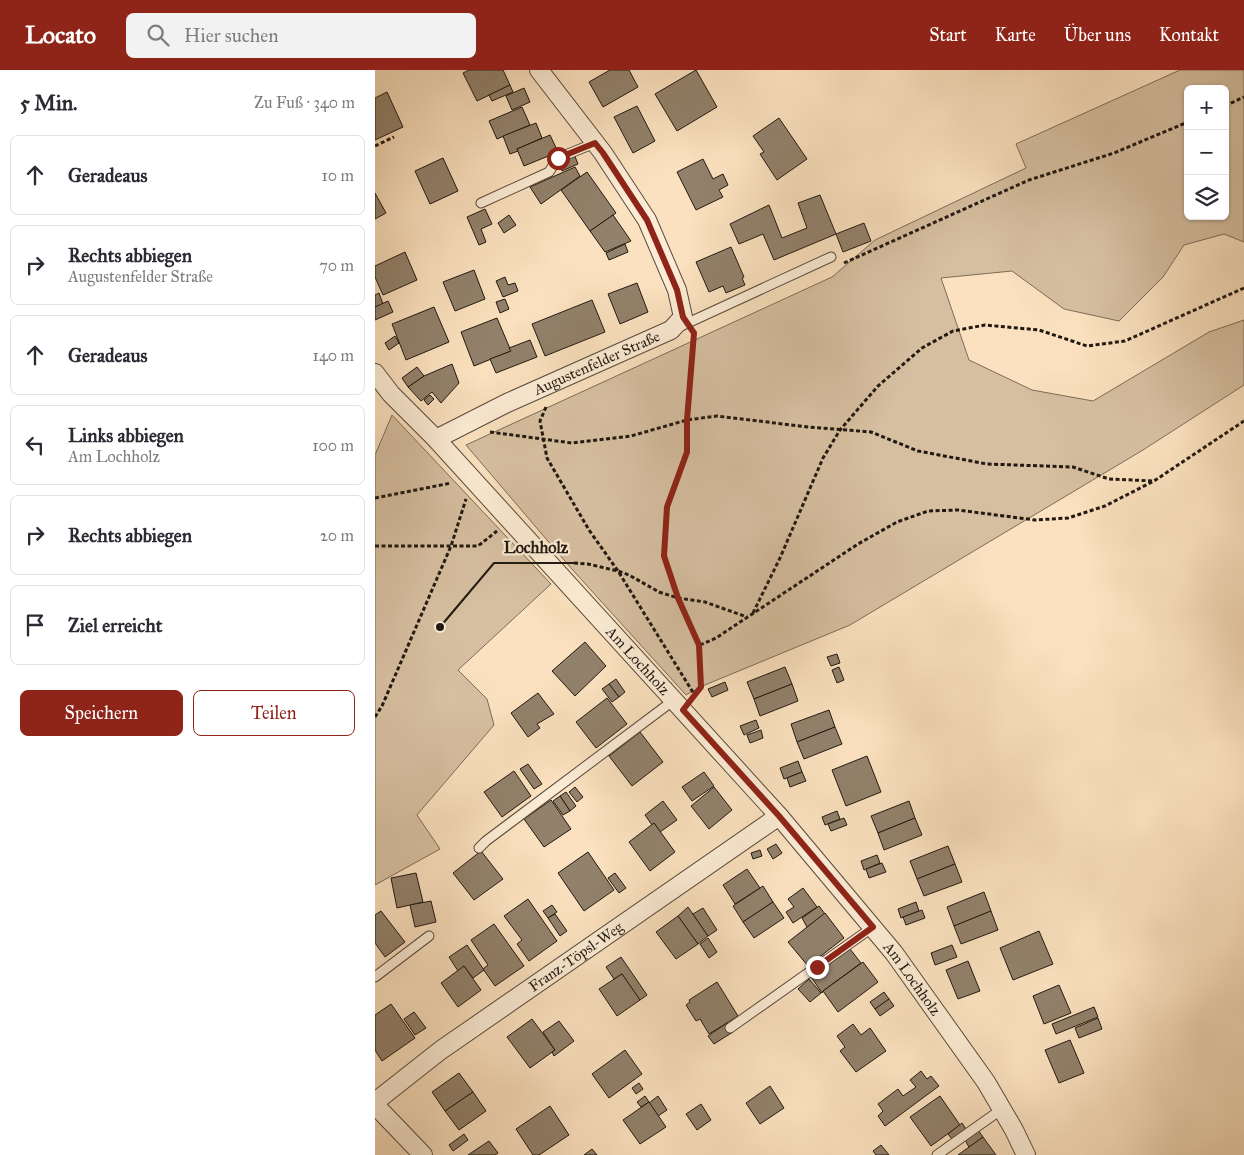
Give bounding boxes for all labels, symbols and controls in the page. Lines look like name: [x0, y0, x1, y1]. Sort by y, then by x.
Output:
search box: [126, 13, 476, 58]
text: Locato: [25, 20, 96, 50]
icon: search: [144, 21, 172, 49]
text: Hier suchen: [184, 24, 279, 47]
text: Start: [929, 24, 967, 46]
text: Karte: [995, 24, 1036, 46]
text: Über uns: [1064, 24, 1131, 46]
text: Kontakt: [1159, 24, 1219, 46]
map controls: [1184, 85, 1229, 220]
button: +: [1184, 85, 1229, 130]
text: 5 Min.: [20, 90, 77, 116]
text: Zu Fuß · 340 m: [254, 93, 355, 112]
button: −: [1184, 130, 1229, 175]
route start: [547, 147, 570, 170]
icon: ahead: [21, 161, 49, 189]
text: Geradeaus: [68, 164, 147, 187]
text: 10 m: [322, 166, 354, 185]
button: layers: [1184, 175, 1229, 220]
text: Rechts abbiegen: [68, 244, 192, 267]
icon: right: [21, 251, 49, 279]
text: 70 m: [319, 256, 354, 275]
text: Augustenfelder Straße: [68, 267, 213, 286]
street label: Augustenfelder Straße: [530, 327, 663, 399]
icon: ahead: [21, 341, 49, 369]
text: Geradeaus: [68, 344, 147, 367]
text: 140 m: [313, 346, 354, 365]
text: Links abbiegen: [68, 424, 184, 447]
icon: left: [21, 431, 49, 459]
text: 100 m: [312, 436, 354, 455]
text: Am Lochholz: [68, 447, 160, 466]
icon: right: [21, 521, 49, 549]
text: Rechts abbiegen: [68, 524, 192, 547]
text: 20 m: [320, 526, 354, 545]
callout: Lochholz: [494, 532, 578, 563]
text: Lochholz: [504, 538, 569, 557]
icon: arrive: [21, 611, 49, 639]
text: Ziel erreicht: [68, 614, 162, 637]
street label: Am Lochholz: [601, 622, 674, 699]
button: Speichern: [20, 690, 183, 736]
button: Teilen: [193, 690, 355, 736]
street label: Franz-Töpsl-Weg: [525, 917, 627, 995]
street label: Am Lochholz: [879, 937, 945, 1019]
route end: [806, 956, 829, 979]

